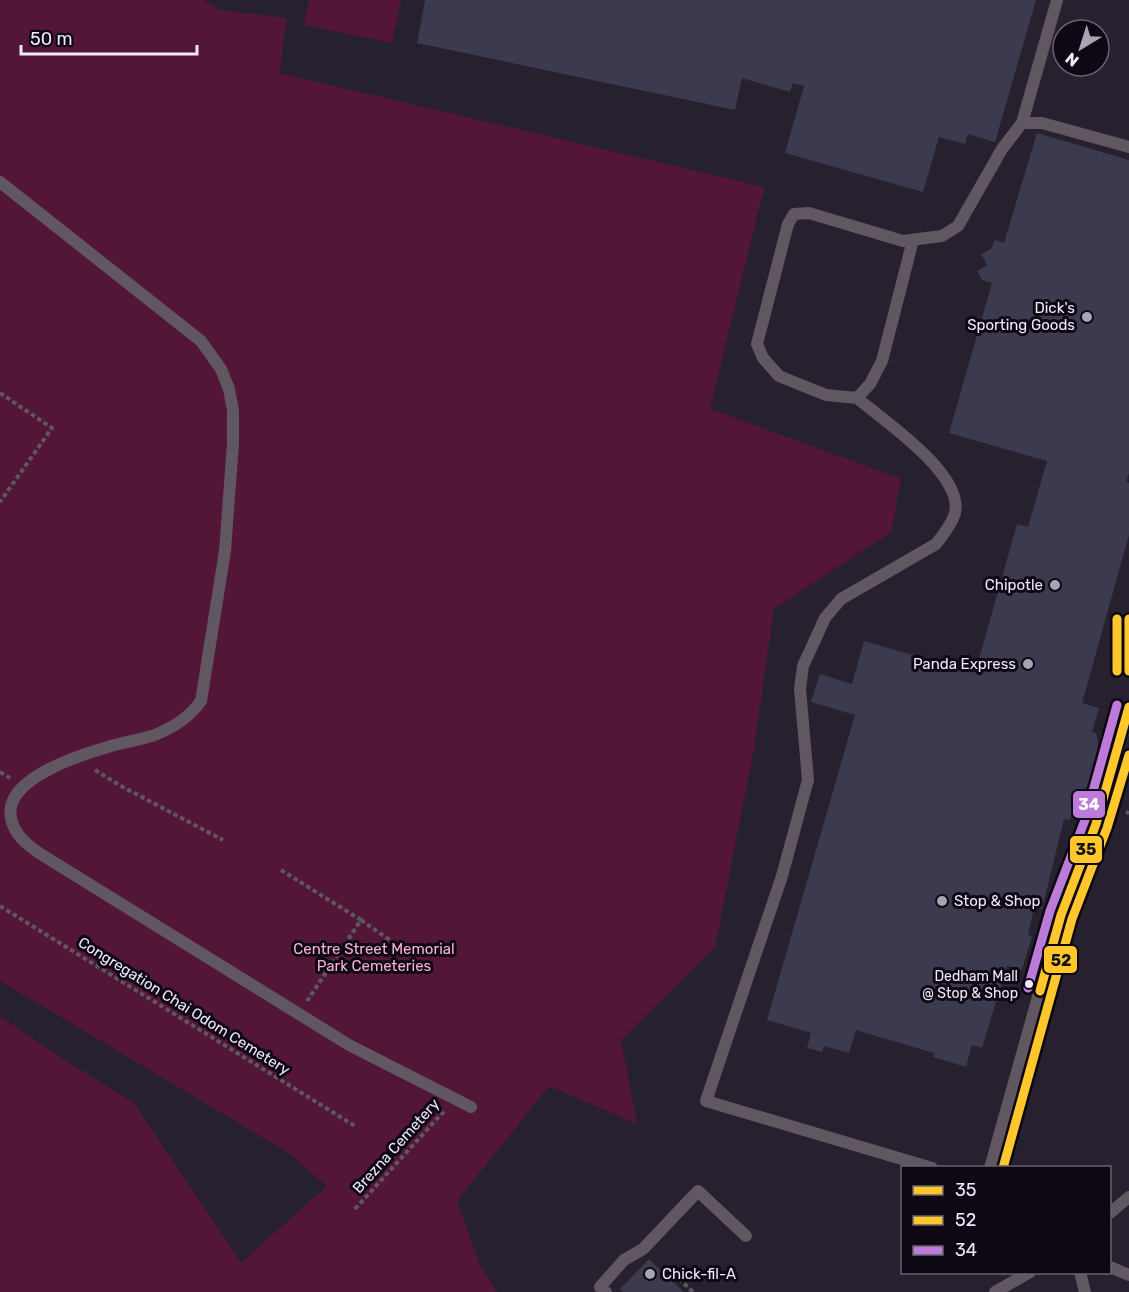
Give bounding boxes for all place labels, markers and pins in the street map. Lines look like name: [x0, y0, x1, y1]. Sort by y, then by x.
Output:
place label: Dick's Sporting Goods: [967, 299, 1075, 334]
marker: Dick's Sporting Goods: [1080, 310, 1094, 324]
place label: Chipotle: [985, 576, 1043, 594]
marker: Chipotle: [1048, 578, 1062, 592]
place label: Panda Express: [913, 655, 1016, 673]
marker: Panda Express: [1021, 657, 1035, 671]
place label: Stop & Shop: [954, 892, 1041, 910]
marker: Stop & Shop: [935, 894, 949, 908]
place label: Dedham Mall @ Stop & Shop: [922, 968, 1018, 1002]
marker: Dedham Mall @ Stop & Shop: [1023, 978, 1035, 990]
place label: Chick-fil-A: [662, 1265, 736, 1283]
marker: Chick-fil-A: [643, 1267, 657, 1281]

